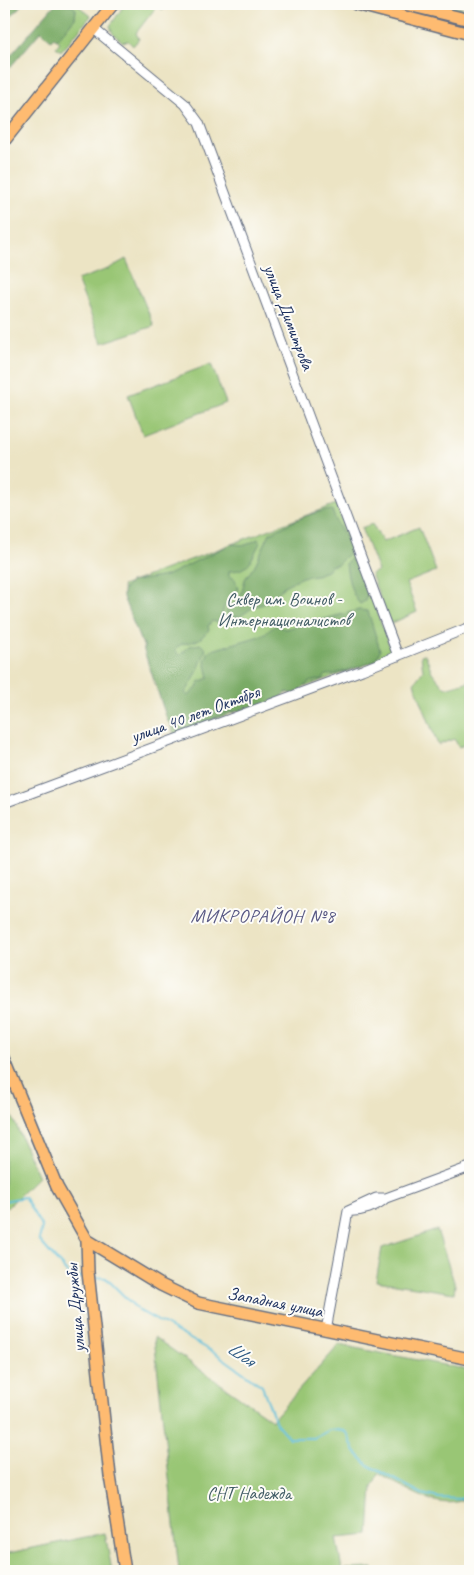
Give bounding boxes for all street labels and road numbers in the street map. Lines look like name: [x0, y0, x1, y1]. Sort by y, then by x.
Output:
street label: улица Димитрова: [258, 260, 320, 374]
street label: улица 40 лет Октября: [127, 680, 264, 748]
street label: улица Дружбы: [60, 1261, 90, 1354]
street label: Западная улица: [225, 1282, 326, 1322]

